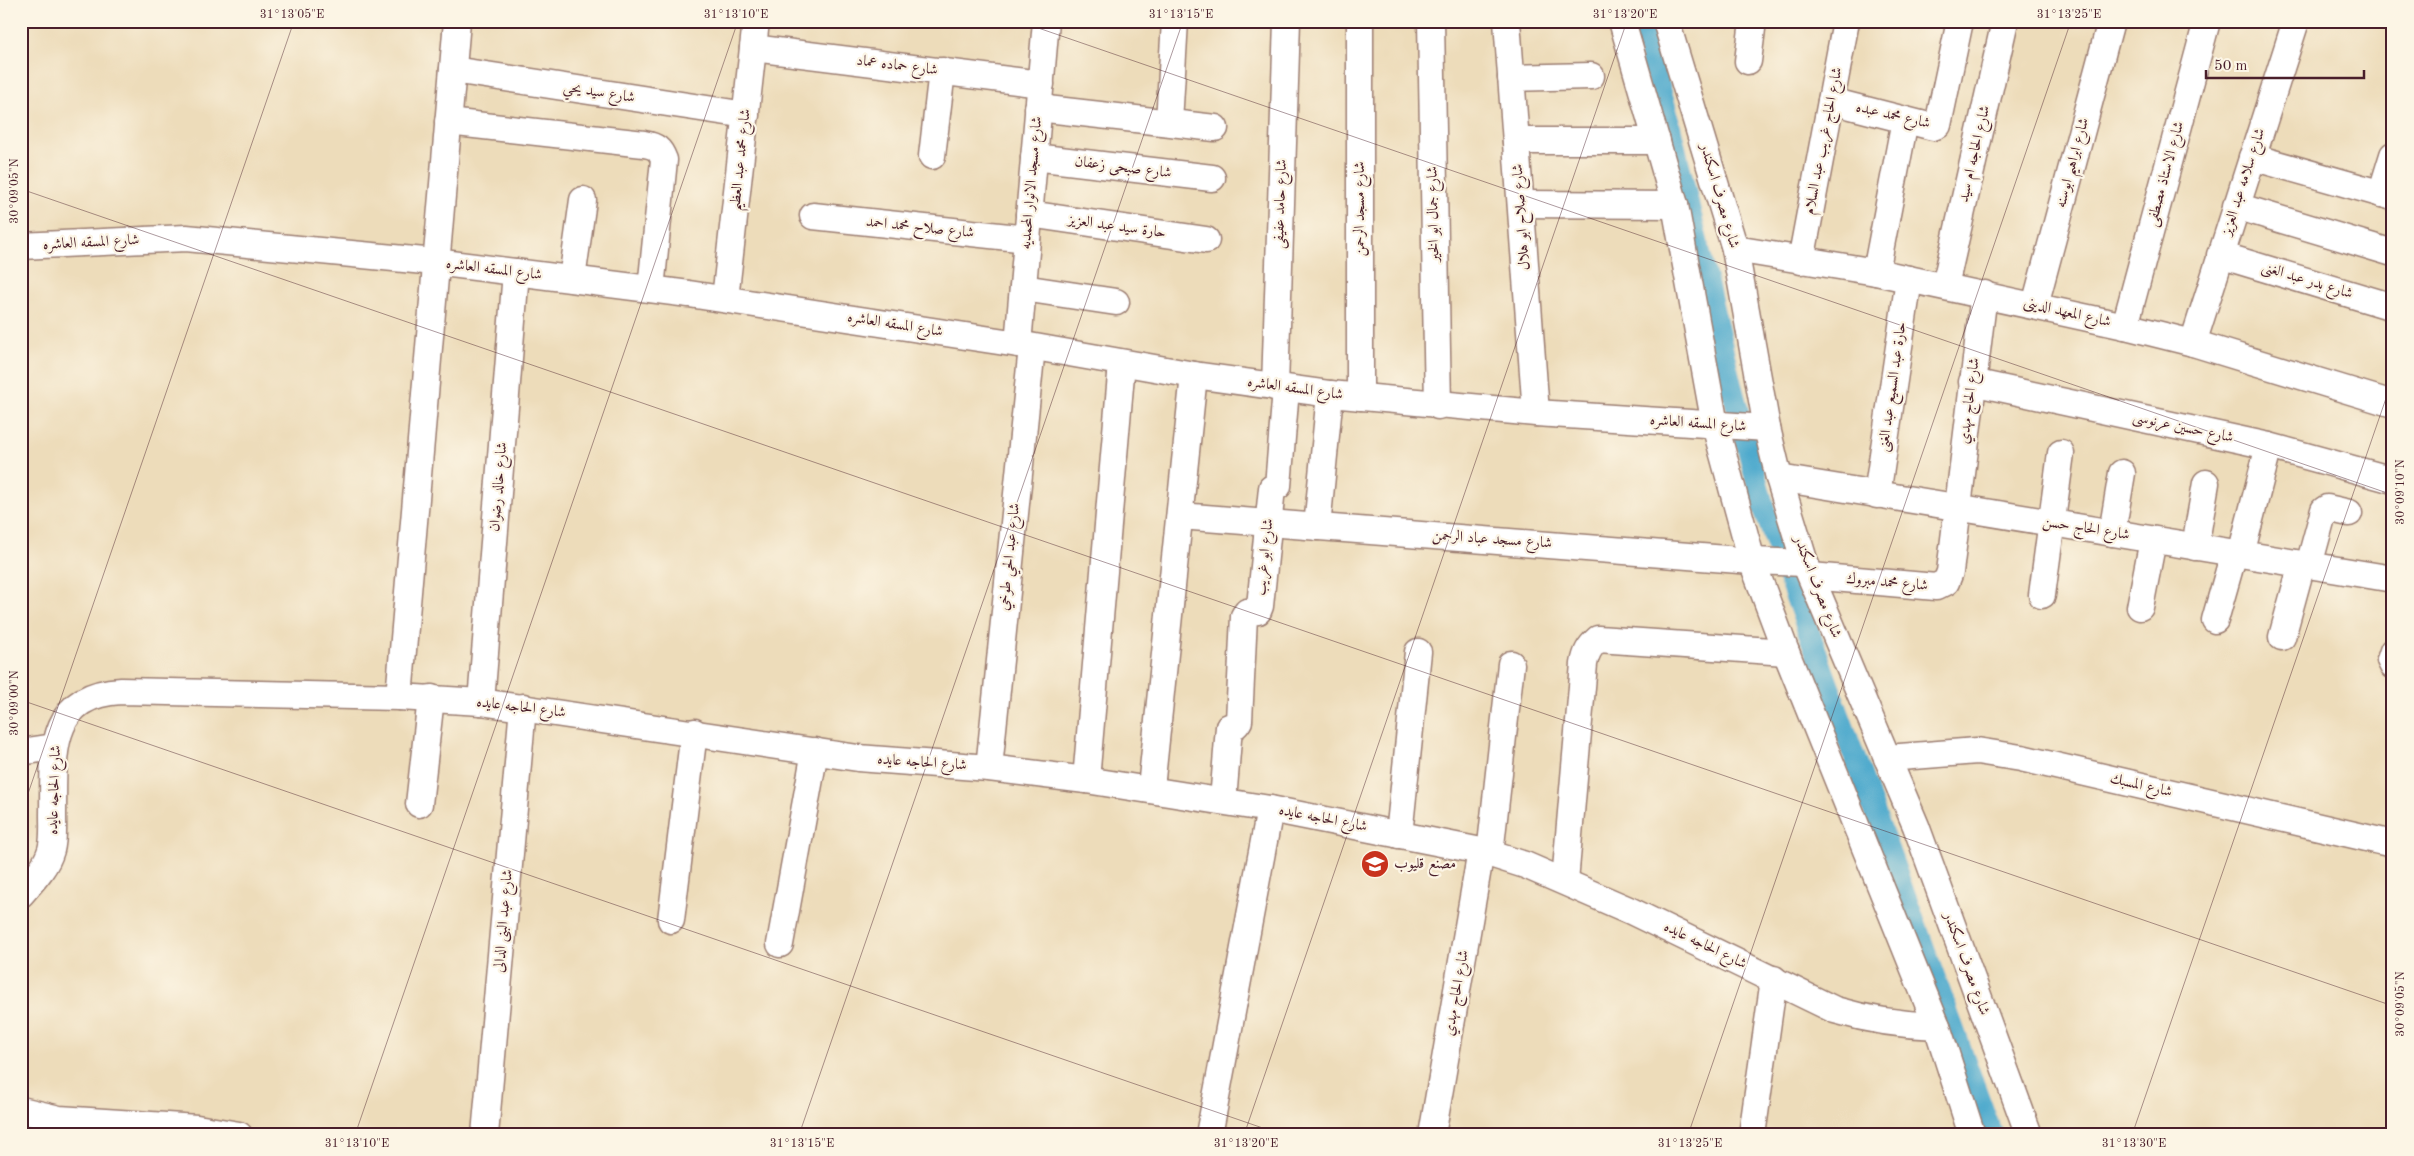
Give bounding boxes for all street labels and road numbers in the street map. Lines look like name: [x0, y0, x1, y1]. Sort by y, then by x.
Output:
street label: شارع حماده عماد: [855, 54, 939, 82]
street label: شارع الحاج غريب عبد السلام: [1802, 66, 1850, 217]
street label: شارع سيد يحي: [561, 80, 636, 111]
street label: شارع محمد عبده: [1853, 100, 1932, 136]
street label: شارع الحاجه ام سيد: [1957, 104, 1997, 205]
street label: شارع محمد عبد العظيم: [728, 108, 760, 212]
street label: شارع مسجد الانوار المحمديه: [1018, 116, 1049, 251]
street label: شارع ابراهيم ابوسنه: [2054, 116, 2098, 211]
street label: شارع الاستاذ مصطفى: [2145, 120, 2191, 229]
street label: شارع سلامه عبد العزيز: [2219, 127, 2272, 241]
street label: شارع مصرف اسكندر: [1692, 139, 1743, 251]
street label: شارع صبحى زعفان: [1073, 155, 1172, 185]
street label: شارع حامد عفيفى: [1272, 159, 1294, 249]
street label: شارع مسجد الرحمن: [1352, 162, 1372, 256]
street label: شارع صلاح ابو هلال: [1511, 163, 1537, 271]
street label: شارع جمال ابو الخير: [1426, 166, 1446, 264]
street label: حارة سيد عبد العزيز: [1065, 212, 1167, 242]
street label: شارع صلاح محمد احمد: [865, 215, 975, 245]
street label: شارع المسقه العاشره: [42, 233, 140, 257]
street label: شارع المسقه العاشره: [445, 257, 543, 287]
street label: شارع بدر عبد الغنى: [2258, 260, 2354, 306]
street label: شارع المعهد الدينى: [2021, 296, 2112, 334]
street label: شارع المسقه العاشره: [845, 310, 944, 344]
street label: حارة عبد السميع عبد الغنى: [1876, 321, 1915, 454]
street label: شارع الحاج مهدي: [1957, 357, 1987, 446]
street label: شارع المسقه العاشره: [1246, 375, 1344, 407]
street label: شارع حسين عرنوسى: [2130, 410, 2235, 450]
street label: شارع المسقه العاشره: [1649, 413, 1747, 439]
street label: شارع خالد رضوان: [488, 442, 514, 533]
street label: شارع عبد الحي طوخي: [997, 502, 1028, 612]
street label: شارع الحاج حسن: [2041, 515, 2131, 547]
street label: شارع ابو غريب: [1254, 518, 1280, 597]
street label: شارع مسجد عباد الرحمن: [1431, 527, 1553, 556]
street label: شارع مصرف اسكندر: [1786, 531, 1845, 642]
street label: شارع محمد مبروك: [1845, 571, 1929, 598]
street label: شارع الحاجه عايده: [475, 695, 567, 725]
street label: شارع الحاجه عايده: [46, 745, 68, 835]
street label: شارع الحاجه عايده: [876, 752, 967, 778]
street label: شارع المسبك: [2108, 771, 2174, 804]
street label: شارع الحاجه عايده: [1277, 803, 1369, 839]
street label: شارع عبد البنى الدالى: [492, 869, 520, 974]
street label: شارع مصرف اسكندر: [1936, 908, 1993, 1019]
street label: شارع الحاجه عايده: [1660, 920, 1749, 976]
street label: شارع الحاج مهدي: [1442, 949, 1476, 1038]

